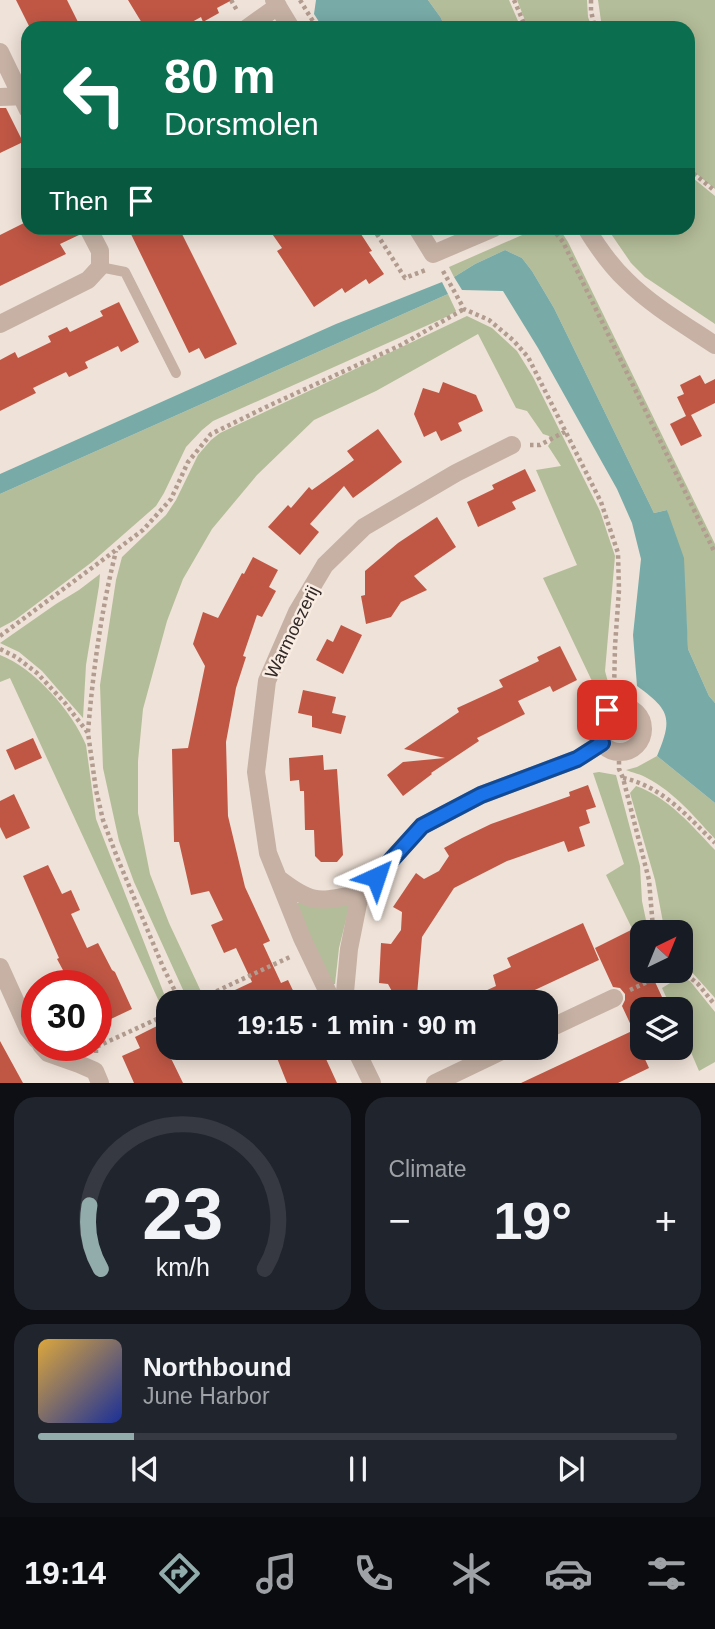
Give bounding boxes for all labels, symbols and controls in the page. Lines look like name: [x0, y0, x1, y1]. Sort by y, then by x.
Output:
icon: left: [49, 49, 140, 140]
text: 80 m: [164, 49, 276, 103]
text: Dorsmolen: [164, 106, 319, 142]
icon: arrive: [122, 182, 160, 220]
text: Then: [49, 186, 108, 216]
street label: Warmoezerij: [261, 583, 323, 681]
pin: [577, 680, 637, 740]
icon: arrive: [588, 691, 626, 729]
position arrow: [339, 840, 413, 914]
north arrow: [630, 920, 693, 984]
map controls: [630, 920, 693, 1060]
speed limit sign: 30: [21, 970, 112, 1061]
button: layers: [630, 997, 693, 1060]
text: 19:15 · 1 min · 90 m: [237, 1010, 477, 1040]
text: Climate: [389, 1156, 466, 1182]
text: 23: [142, 1174, 223, 1255]
text: 19°: [493, 1192, 572, 1250]
text: −: [389, 1200, 411, 1242]
text: +: [655, 1200, 677, 1242]
text: km/h: [155, 1253, 209, 1281]
text: Northbound: [143, 1352, 292, 1382]
text: June Harbor: [143, 1383, 270, 1409]
icon: previous: [126, 1450, 164, 1488]
icon: pause: [339, 1450, 377, 1488]
icon: next: [552, 1450, 590, 1488]
icon: directions: [155, 1549, 204, 1598]
icon: music: [252, 1549, 301, 1598]
icon: phone: [349, 1549, 398, 1598]
icon: climate: [447, 1549, 496, 1598]
icon: car: [544, 1549, 593, 1598]
icon: filters: [642, 1549, 691, 1598]
text: 19:14: [24, 1555, 106, 1591]

